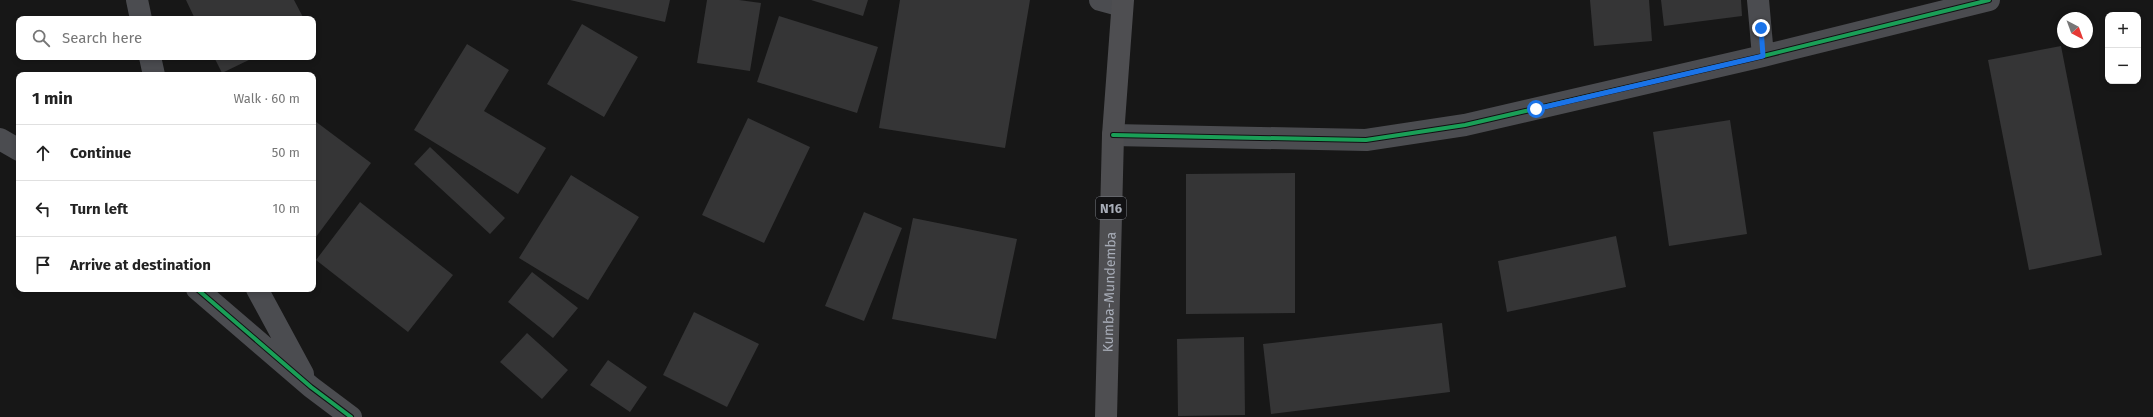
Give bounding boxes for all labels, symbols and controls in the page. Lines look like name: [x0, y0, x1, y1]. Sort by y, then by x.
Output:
north arrow: [2057, 12, 2093, 48]
map controls: [2105, 12, 2141, 84]
button: +: [2105, 12, 2141, 48]
search box: [16, 16, 316, 60]
route end: [1752, 19, 1770, 37]
icon: search: [30, 27, 52, 49]
text: Search here: [62, 29, 142, 47]
button: −: [2105, 48, 2141, 84]
text: 1 min: [32, 88, 73, 109]
text: Walk · 60 m: [233, 91, 300, 106]
route start: [1527, 100, 1545, 118]
icon: ahead: [32, 142, 54, 164]
text: Continue: [70, 144, 131, 162]
text: 50 m: [272, 145, 300, 160]
road number: N16: [1096, 197, 1126, 219]
icon: left: [32, 198, 54, 220]
text: Turn left: [70, 200, 128, 218]
text: 10 m: [273, 201, 300, 216]
street label: Kumba-Mundemba: [1099, 231, 1119, 353]
icon: arrive: [32, 254, 54, 276]
text: Arrive at destination: [70, 256, 211, 274]

